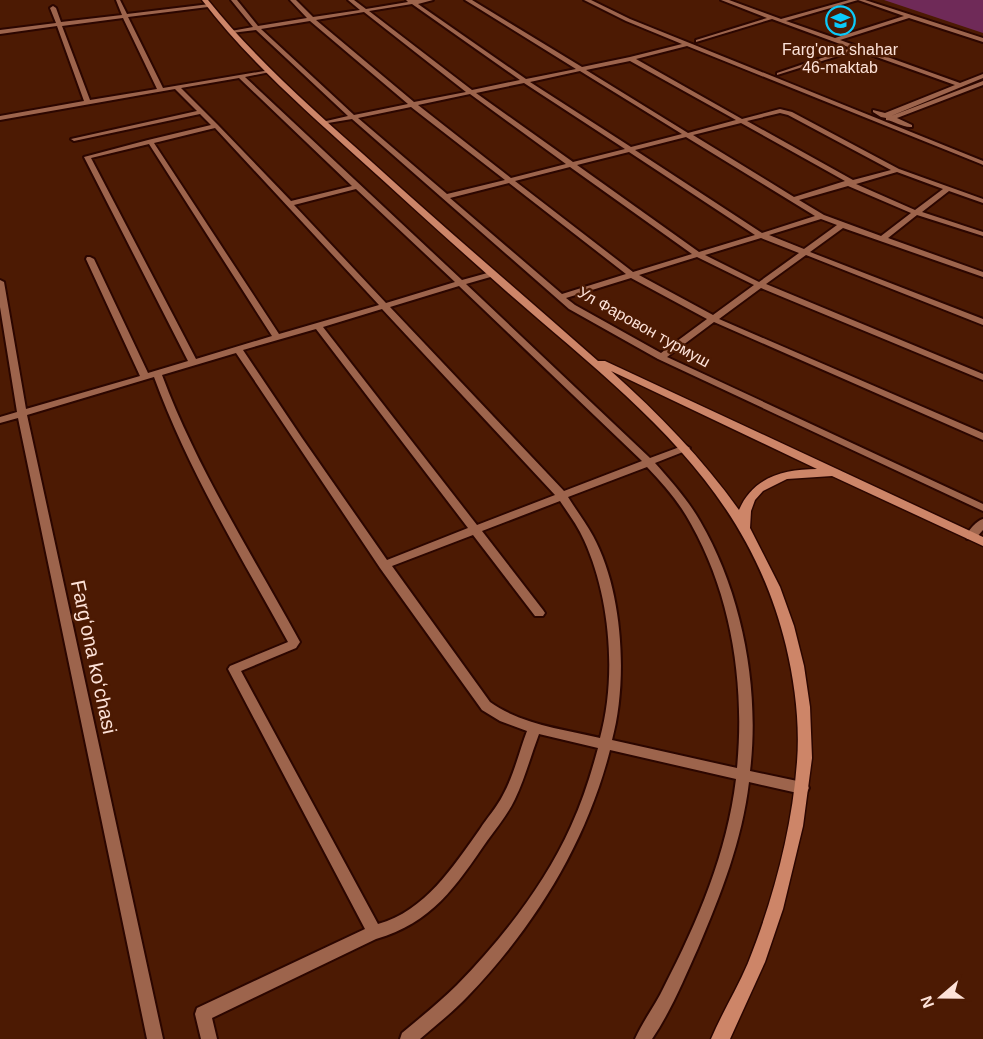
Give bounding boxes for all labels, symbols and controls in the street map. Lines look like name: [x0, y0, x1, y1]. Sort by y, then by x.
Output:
school or university icon: Farg'ona shahar 46-maktab: [824, 5, 856, 37]
place label: Farg'ona shahar 46-maktab: [782, 41, 899, 76]
street label: Ул Фаровон турмуш: [575, 284, 713, 370]
street label: Fargʻona koʻchasi: [67, 578, 121, 736]
north arrow: [911, 967, 971, 1027]
text: N: [917, 994, 937, 1010]

